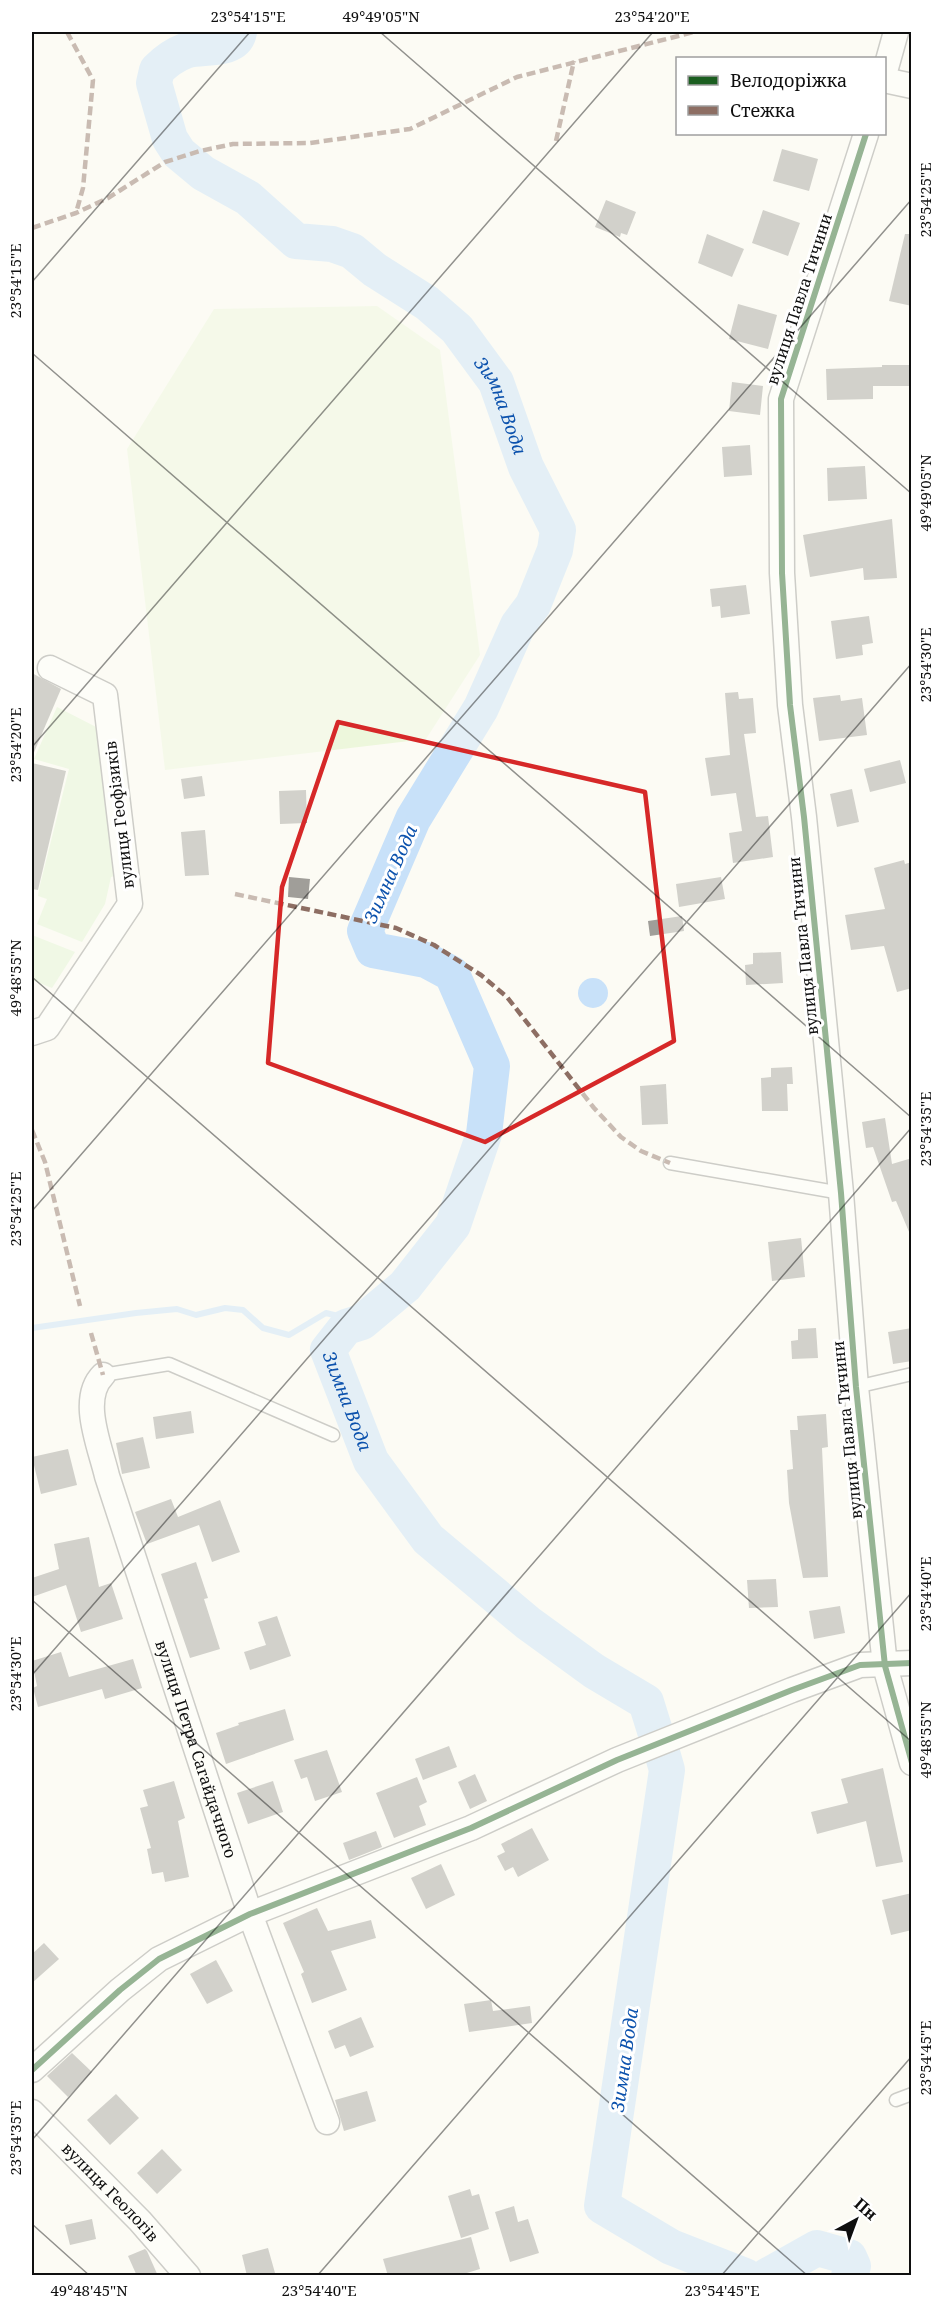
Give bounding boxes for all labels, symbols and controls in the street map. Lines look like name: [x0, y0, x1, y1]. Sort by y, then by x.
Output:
text: 23°54'15"E: [210, 6, 286, 26]
text: 49°49'05"N: [342, 6, 420, 26]
text: 23°54'20"E: [614, 6, 690, 26]
legend: [676, 57, 886, 135]
text: Велодоріжка: [730, 68, 847, 92]
text: Стежка: [730, 98, 796, 122]
text: 23°54'25"E: [915, 162, 935, 238]
street label: вулиця Павла Тичини: [761, 210, 837, 388]
text: 23°54'15"E: [5, 243, 25, 319]
water label: Зимна Вода: [469, 351, 533, 458]
text: 49°49'05"N: [915, 454, 935, 532]
text: 23°54'30"E: [915, 627, 935, 703]
text: 23°54'20"E: [5, 707, 25, 783]
street label: вулиця Геофізиків: [99, 740, 139, 890]
water label: Зимна Вода: [358, 821, 422, 927]
street label: вулиця Павла Тичини: [783, 856, 823, 1036]
text: 49°48'55"N: [5, 939, 25, 1017]
text: 23°54'35"E: [915, 1091, 935, 1167]
text: 23°54'25"E: [5, 1171, 25, 1247]
street label: вулиця Павла Тичини: [827, 1340, 867, 1520]
water label: Зимна Вода: [318, 1348, 378, 1454]
text: 23°54'40"E: [915, 1556, 935, 1632]
text: 23°54'30"E: [5, 1636, 25, 1712]
street label: вулиця Петра Сагайдачного: [150, 1637, 242, 1861]
text: 49°48'55"N: [915, 1701, 935, 1779]
water label: Зимна Вода: [605, 2006, 643, 2114]
text: 23°54'45"E: [915, 2020, 935, 2096]
text: 23°54'35"E: [5, 2100, 25, 2176]
street label: вулиця Геологів: [57, 2138, 164, 2246]
north arrow: [826, 2190, 886, 2250]
text: Пн: [850, 2193, 882, 2225]
text: 49°48'45"N: [50, 2280, 128, 2300]
text: 23°54'40"E: [281, 2280, 357, 2300]
text: 23°54'45"E: [684, 2280, 760, 2300]

